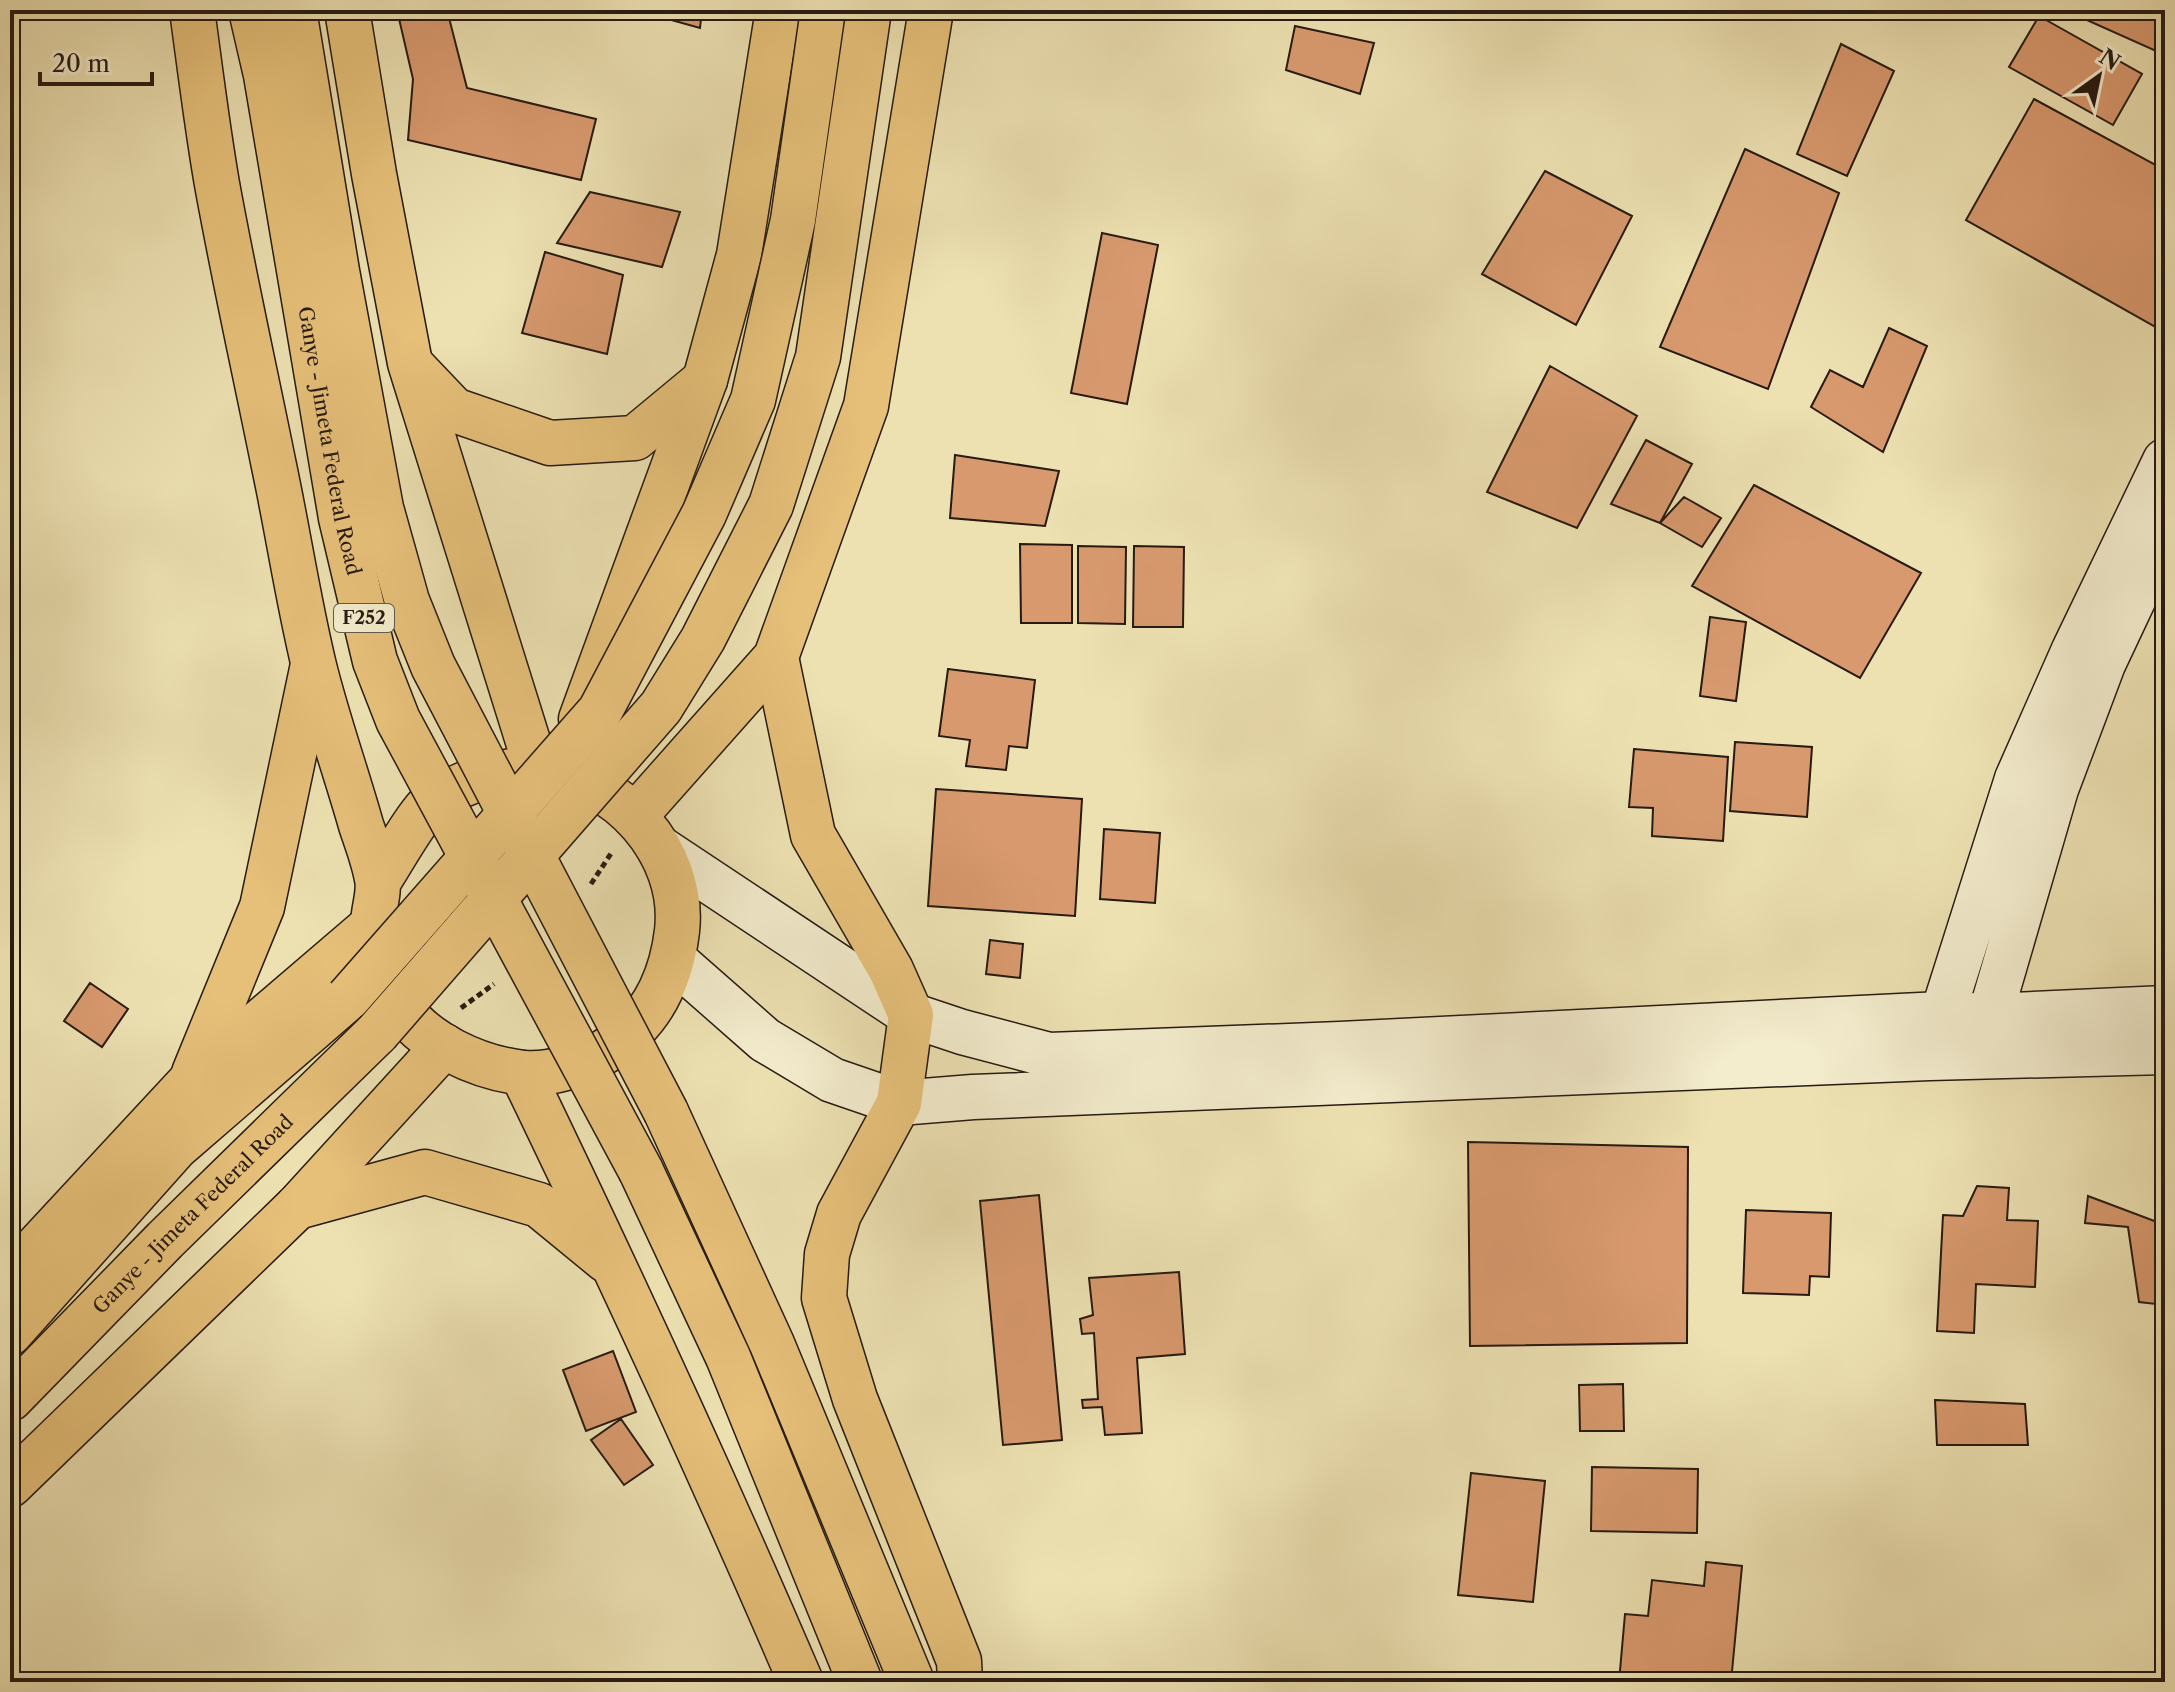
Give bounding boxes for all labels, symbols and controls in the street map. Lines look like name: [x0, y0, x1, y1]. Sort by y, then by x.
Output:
scale bar: [40, 36, 152, 86]
north arrow: [2059, 36, 2139, 116]
text: N: [2094, 43, 2125, 76]
text: 20 m: [52, 49, 110, 78]
street label: Ganye - Jimeta Federal Road: [293, 305, 366, 577]
road number: F252: [334, 604, 394, 632]
street label: Ganye - Jimeta Federal Road: [88, 1110, 298, 1319]

